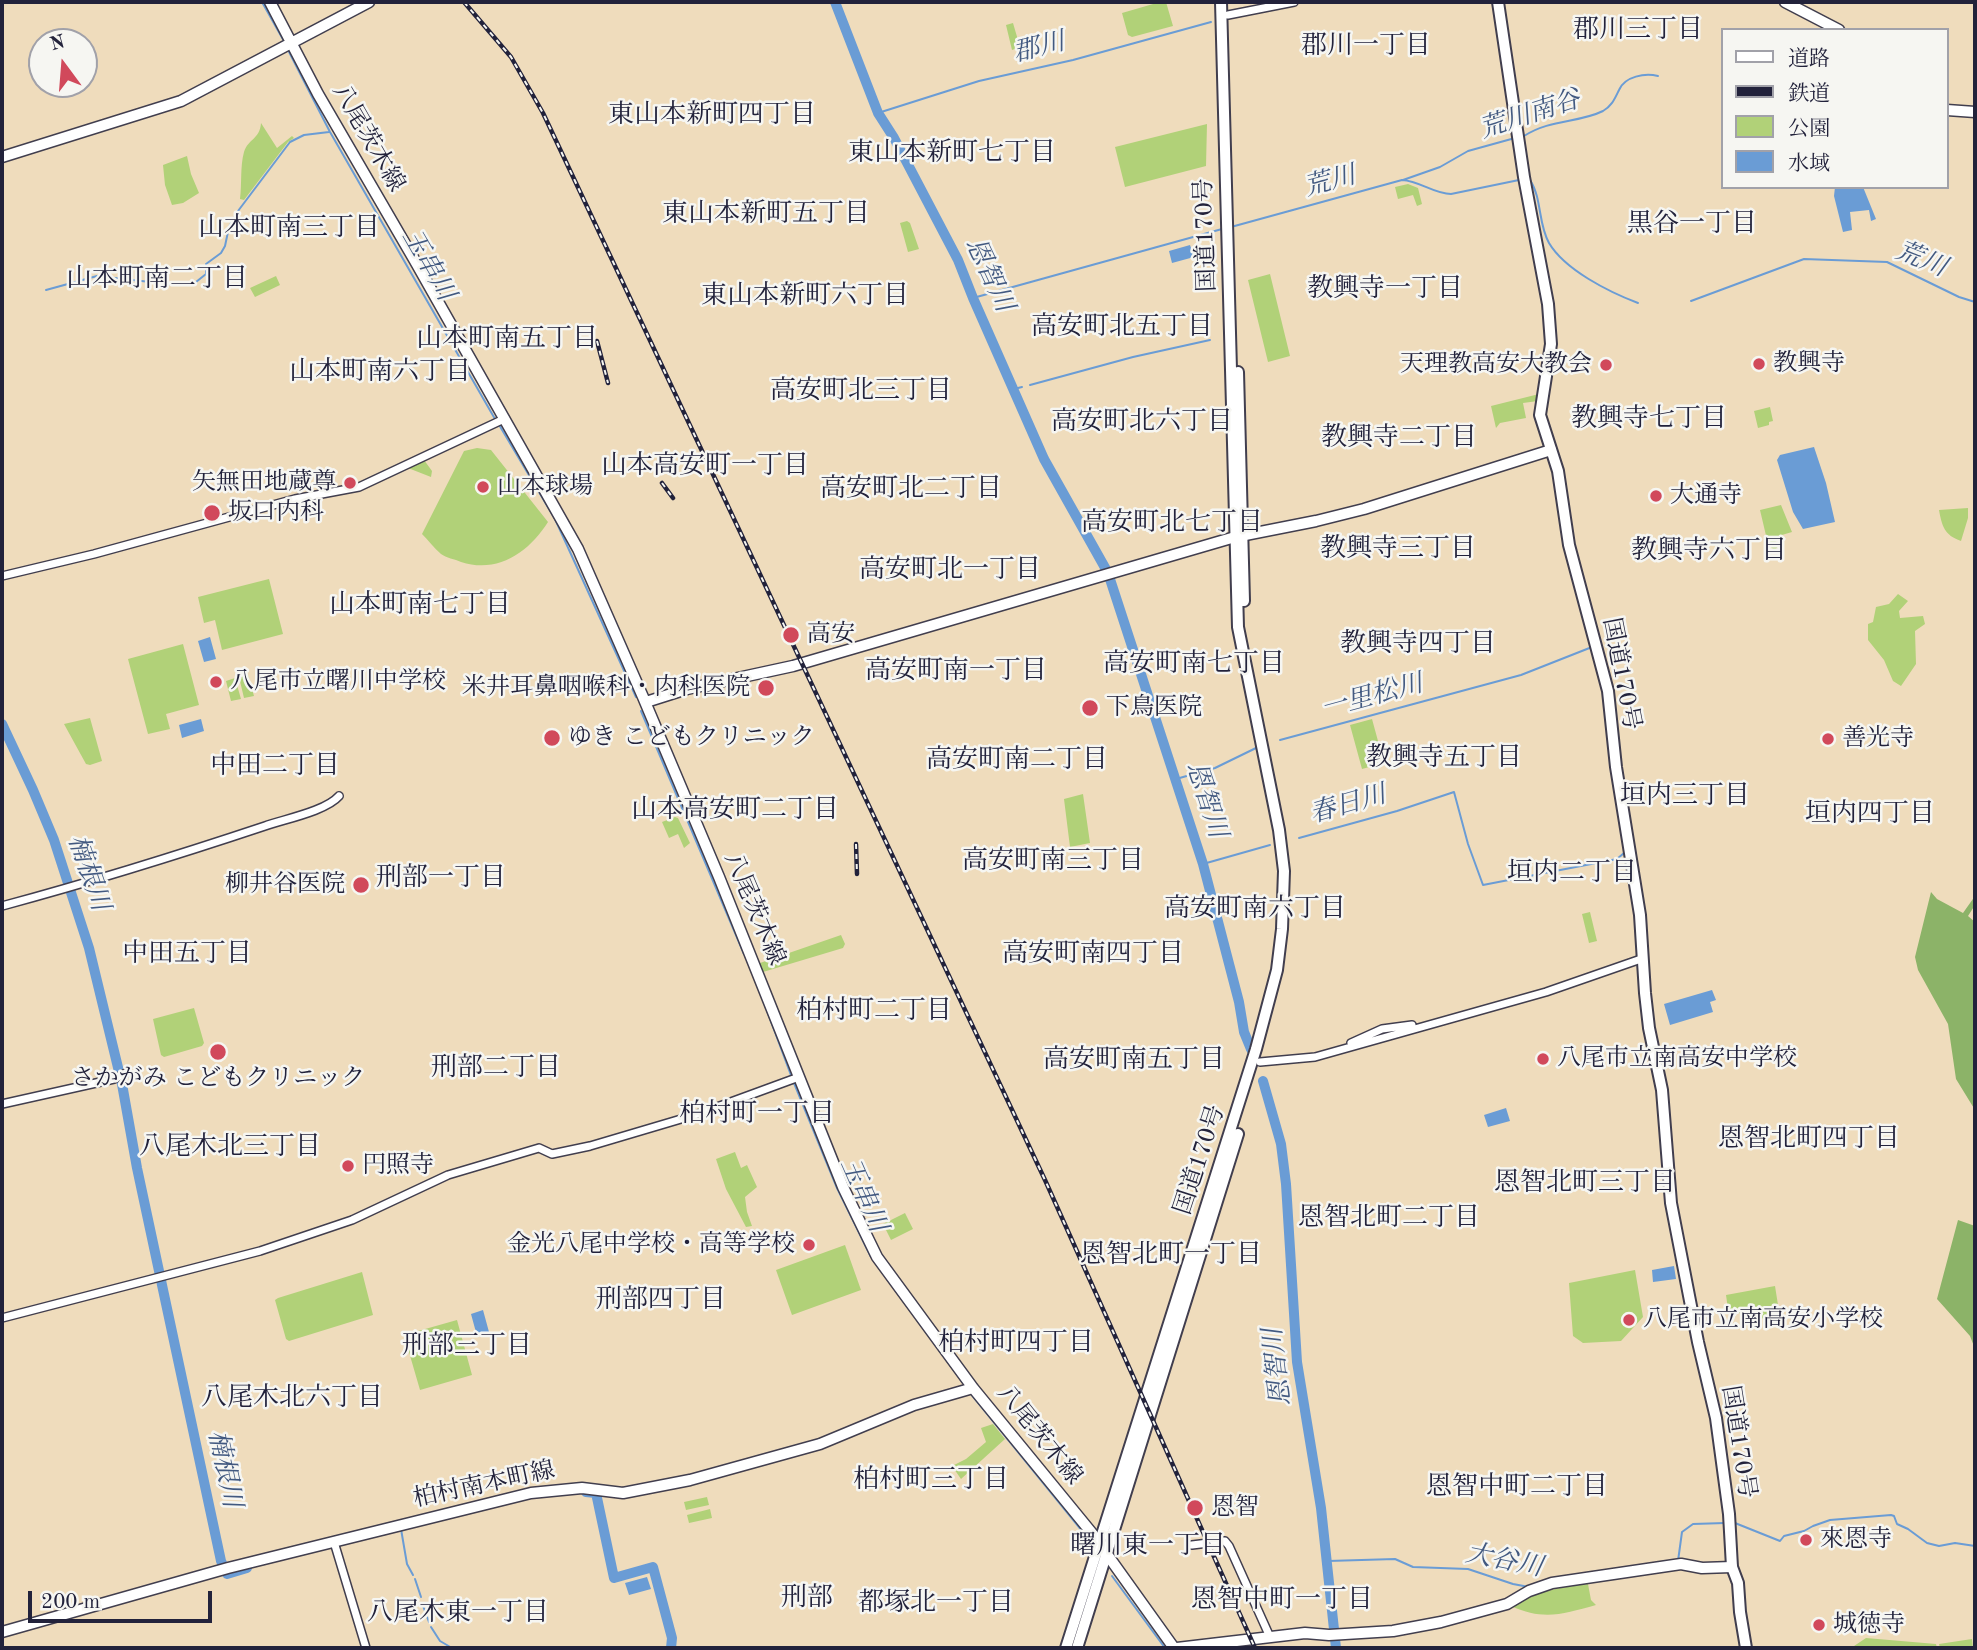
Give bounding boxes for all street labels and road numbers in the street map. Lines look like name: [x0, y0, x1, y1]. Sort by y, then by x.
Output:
street label: 八尾茨木線: [326, 79, 410, 197]
street label: 国道170号: [1190, 178, 1222, 292]
street label: 国道170号: [1596, 615, 1646, 733]
street label: 八尾茨木線: [717, 848, 791, 970]
street label: 国道170号: [1169, 1101, 1231, 1219]
street label: 八尾茨木線: [990, 1379, 1088, 1491]
street label: 国道170号: [1715, 1384, 1761, 1500]
street label: 柏村南本町線: [411, 1456, 557, 1514]

